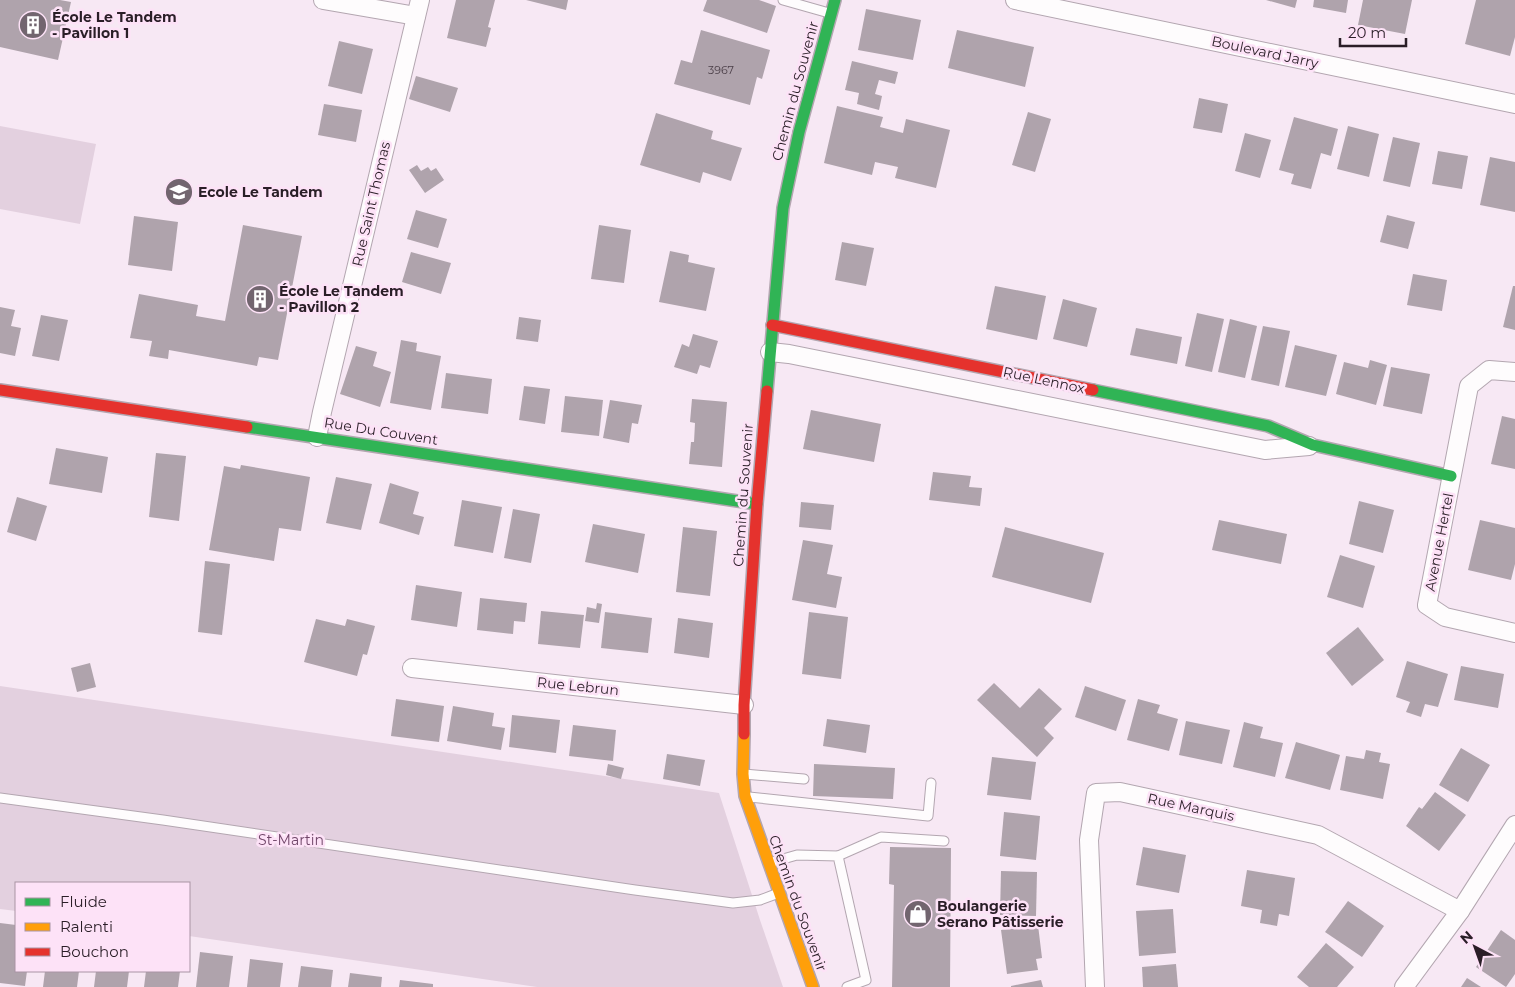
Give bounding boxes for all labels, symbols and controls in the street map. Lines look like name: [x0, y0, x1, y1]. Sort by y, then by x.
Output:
place label: École Le Tandem - Pavillon 1: [52, 8, 177, 42]
building icon: École Le Tandem - Pavillon 1: [18, 10, 48, 40]
scale bar: [1340, 15, 1406, 47]
street label: Chemin du Souvenir: [768, 19, 822, 163]
text: 20 m: [1348, 23, 1386, 42]
street label: Boulevard Jarry: [1210, 32, 1321, 72]
house number: 3967: [708, 63, 734, 77]
street label: Rue Saint Thomas: [348, 140, 394, 268]
school or university icon: Ecole Le Tandem: [164, 177, 194, 207]
place label: Ecole Le Tandem: [198, 183, 323, 201]
place label: École Le Tandem - Pavillon 2: [279, 282, 404, 316]
building icon: École Le Tandem - Pavillon 2: [245, 284, 275, 314]
street label: Rue Lennox: [1001, 363, 1087, 398]
street label: Rue Du Couvent: [323, 413, 440, 449]
street label: Chemin du Souvenir: [729, 422, 757, 567]
street label: Avenue Hertel: [1421, 491, 1457, 593]
street label: Rue Lebrun: [536, 673, 620, 699]
street label: Rue Marquis: [1146, 789, 1236, 825]
park label: St-Martin: [258, 831, 324, 849]
street label: Chemin du Souvenir: [765, 832, 831, 974]
legend: [15, 882, 190, 972]
text: Fluide: [60, 892, 107, 911]
place label: Boulangerie Serano Pâtisserie: [937, 897, 1064, 931]
shop icon: Boulangerie Serano Pâtisserie: [903, 899, 933, 929]
text: Ralenti: [60, 917, 113, 936]
north arrow: [1450, 922, 1500, 972]
text: N: [1456, 927, 1477, 948]
text: Bouchon: [60, 942, 129, 961]

